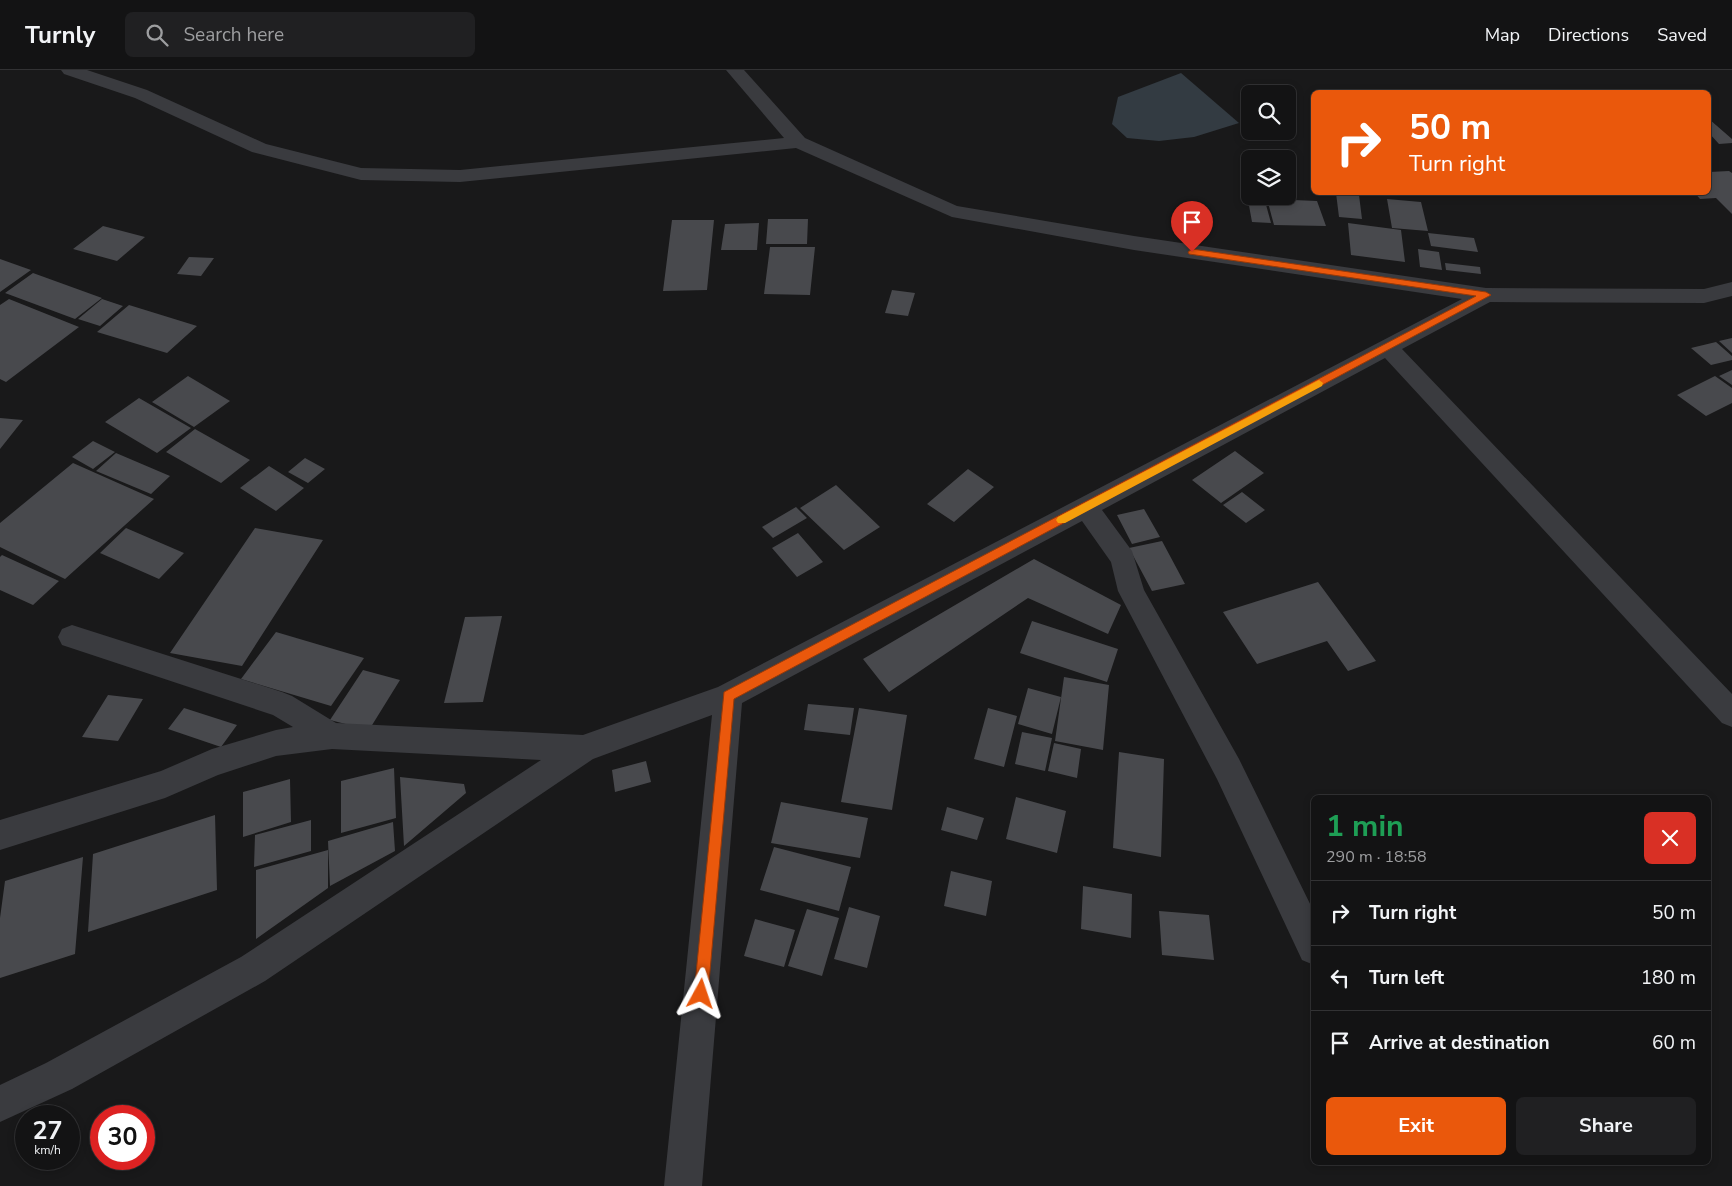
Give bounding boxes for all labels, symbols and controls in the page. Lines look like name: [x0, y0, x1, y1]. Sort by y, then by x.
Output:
search box: [125, 12, 475, 57]
text: Turnly: [25, 19, 95, 51]
icon: search: [143, 21, 171, 49]
text: Search here: [183, 22, 284, 48]
text: Map: [1485, 23, 1520, 47]
text: Directions: [1548, 23, 1629, 47]
text: Saved: [1657, 23, 1707, 47]
map controls: [1241, 85, 1296, 205]
button: search: [1241, 85, 1296, 140]
text: 50 m: [1409, 104, 1491, 151]
icon: right: [1326, 110, 1391, 175]
text: Turn right: [1409, 149, 1505, 179]
button: layers: [1241, 150, 1296, 205]
pin: [1171, 201, 1213, 252]
icon: arrive: [1178, 208, 1206, 236]
text: 1 min: [1326, 806, 1404, 847]
button: close: [1644, 812, 1696, 864]
text: 290 m · 18:58: [1326, 846, 1427, 868]
icon: right: [1326, 899, 1354, 927]
text: Turn right: [1369, 900, 1456, 926]
text: 50 m: [1652, 900, 1696, 926]
icon: left: [1326, 964, 1354, 992]
text: Turn left: [1369, 965, 1444, 991]
text: 180 m: [1641, 965, 1696, 991]
position arrow: [674, 967, 726, 1019]
icon: arrive: [1326, 1029, 1354, 1057]
text: Arrive at destination: [1369, 1030, 1550, 1056]
text: 60 m: [1652, 1030, 1696, 1056]
button: Exit: [1326, 1097, 1506, 1155]
button: Share: [1516, 1097, 1696, 1155]
speed limit sign: 30: [90, 1105, 155, 1170]
text: 27: [32, 1114, 63, 1148]
text: km/h: [34, 1142, 61, 1158]

